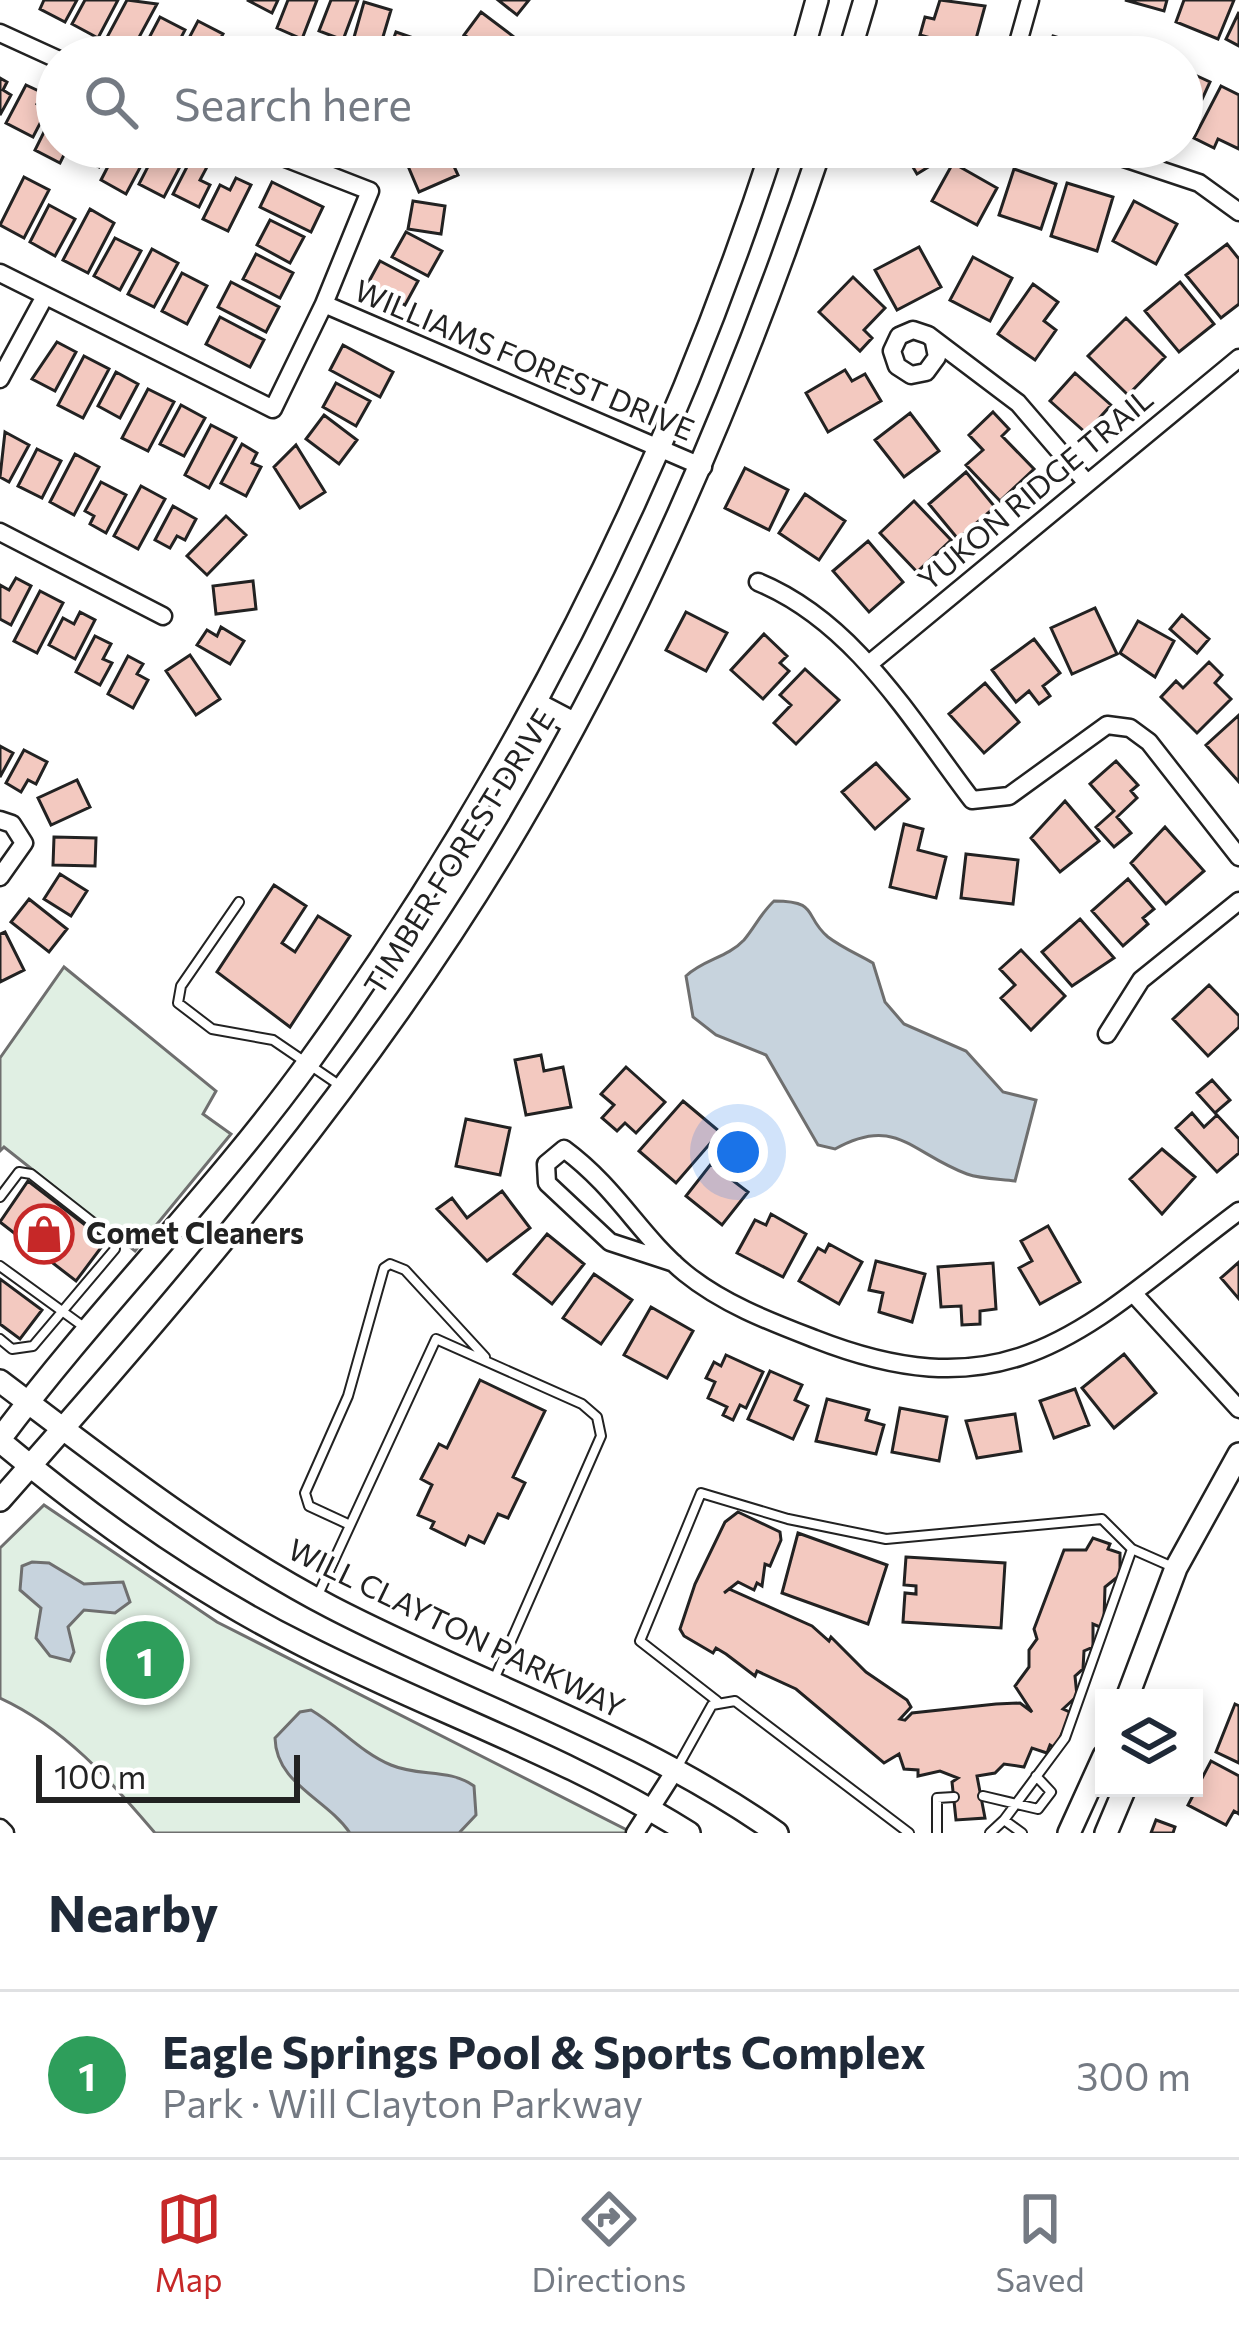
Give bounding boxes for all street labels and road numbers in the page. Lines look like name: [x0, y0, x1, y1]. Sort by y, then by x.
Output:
street label: WILLIAMS FOREST DRIVE: [350, 270, 700, 447]
street label: YUKON RIDGE TRAIL: [909, 379, 1159, 597]
street label: TIMBER FOREST DRIVE: [355, 701, 561, 1000]
street label: WILL CLAYTON PARKWAY: [283, 1529, 631, 1724]

